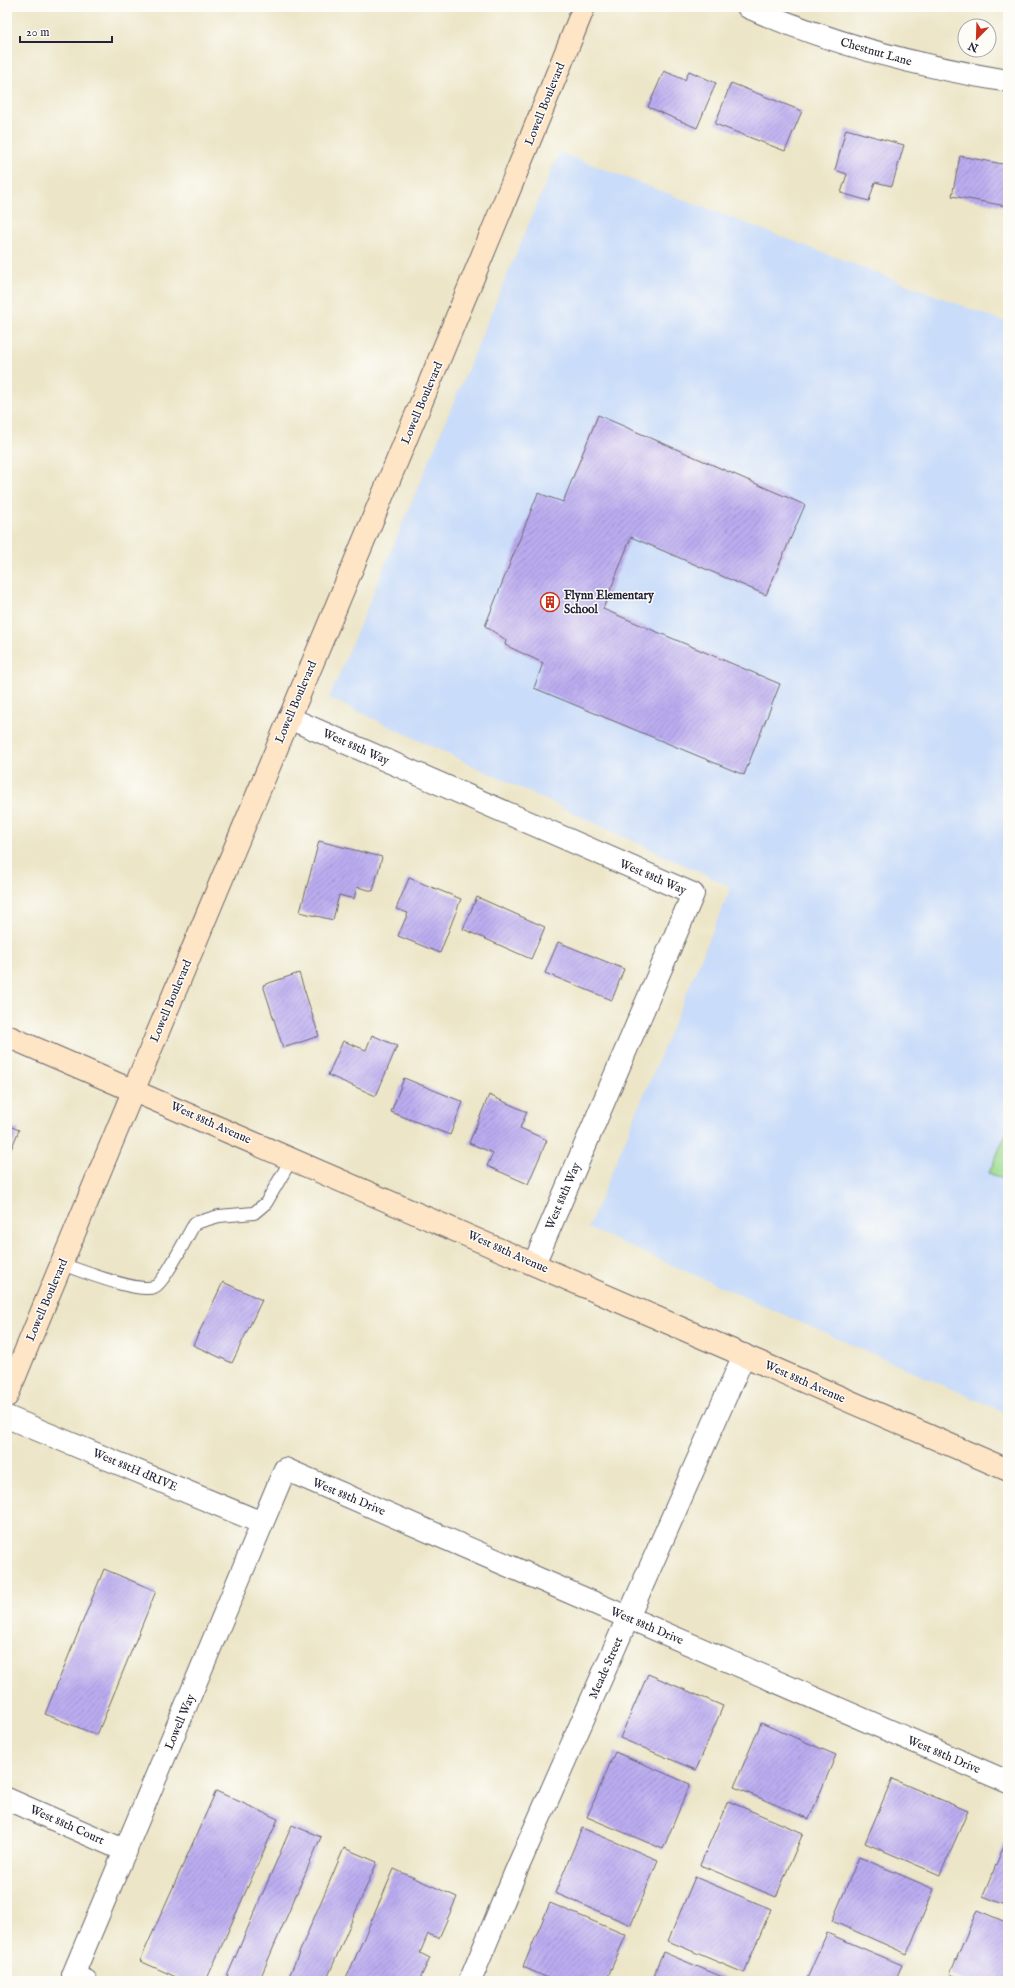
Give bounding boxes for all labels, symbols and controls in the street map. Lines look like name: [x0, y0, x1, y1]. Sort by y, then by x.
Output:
scale bar: [20, 18, 112, 44]
north arrow: [957, 18, 997, 58]
text: 20 m: [26, 25, 49, 40]
street label: Chestnut Lane: [839, 35, 914, 69]
text: N: [966, 38, 982, 55]
street label: Lowell Boulevard: [522, 60, 569, 148]
street label: Lowell Boulevard: [398, 359, 446, 446]
place label: Flynn Elementary School: [564, 588, 655, 617]
building icon: Flynn Elementary School: [539, 591, 561, 613]
street label: Lowell Boulevard: [272, 658, 320, 745]
street label: West 88th Way: [320, 726, 392, 768]
street label: West 88th Way: [617, 856, 689, 898]
street label: Lowell Boulevard: [147, 957, 195, 1044]
street label: West 88th Avenue: [168, 1099, 254, 1148]
street label: West 88th Way: [542, 1160, 584, 1232]
street label: West 88th Avenue: [465, 1228, 551, 1277]
street label: Lowell Boulevard: [23, 1256, 71, 1343]
street label: West 88th Avenue: [762, 1358, 848, 1407]
street label: West 88tH dRIVE: [90, 1445, 180, 1495]
street label: West 88th Drive: [310, 1475, 388, 1519]
street label: West 88th Drive: [608, 1604, 686, 1648]
street label: Meade Street: [586, 1635, 626, 1701]
street label: Lowell Way: [162, 1692, 199, 1752]
street label: West 88th Drive: [905, 1733, 983, 1777]
street label: West 88th Court: [28, 1802, 106, 1848]

